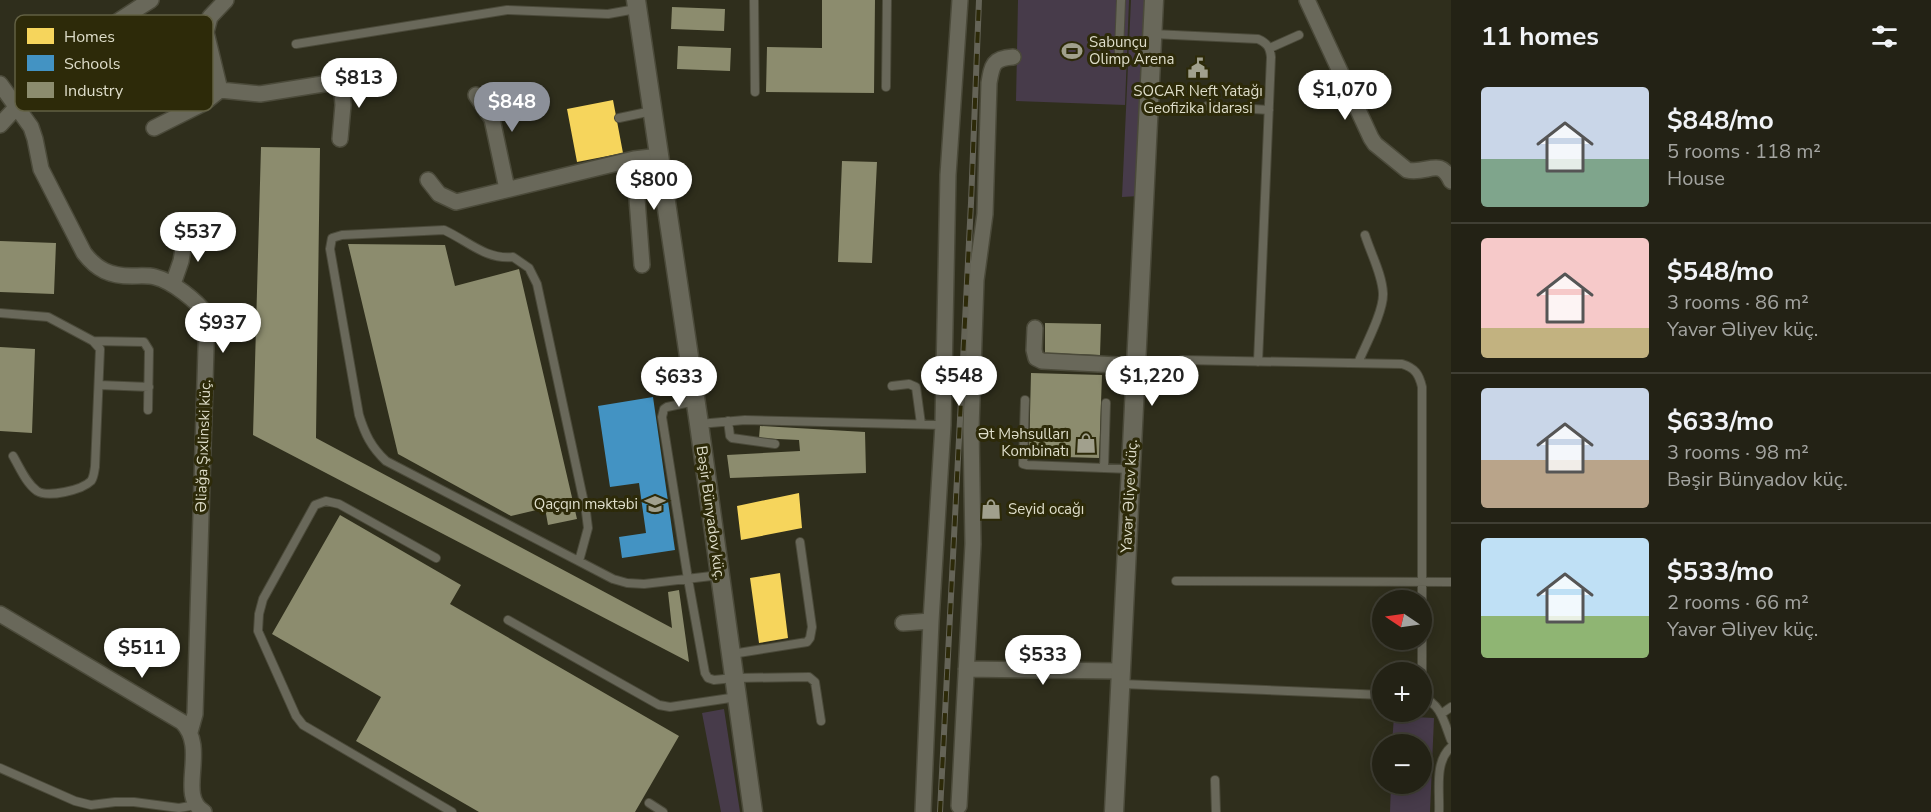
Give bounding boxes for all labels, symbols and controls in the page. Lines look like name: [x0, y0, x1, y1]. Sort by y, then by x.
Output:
legend: [15, 15, 213, 111]
text: 11 homes: [1481, 19, 1599, 54]
icon: filters: [1868, 20, 1901, 53]
text: Homes: [64, 26, 115, 48]
place label: Sabunçu Olimp Arena: [1089, 32, 1175, 69]
sports icon: Sabunçu Olimp Arena: [1060, 39, 1084, 63]
text: Schools: [64, 53, 120, 75]
public building icon: SOCAR Neft Yatağı Geofizika İdarəsi: [1186, 56, 1210, 80]
pin: $813: [323, 58, 395, 109]
text: $813: [335, 64, 383, 91]
pin: $1,070: [1296, 70, 1394, 121]
text: $1,070: [1313, 76, 1377, 103]
text: Industry: [64, 80, 124, 102]
place label: SOCAR Neft Yatağı Geofizika İdarəsi: [1133, 81, 1263, 118]
pin: $848: [476, 82, 548, 133]
text: $848: [488, 88, 536, 115]
text: $848/mo: [1667, 103, 1774, 138]
icon: home: [1529, 111, 1601, 183]
text: 5 rooms · 118 m²: [1667, 138, 1821, 165]
pin: $800: [618, 160, 690, 211]
text: House: [1667, 165, 1725, 192]
text: $800: [630, 166, 678, 193]
pin: $537: [162, 212, 234, 263]
text: $537: [174, 218, 222, 245]
text: $548/mo: [1667, 254, 1774, 289]
icon: home: [1529, 262, 1601, 334]
text: 3 rooms · 86 m²: [1667, 289, 1809, 316]
pin: $937: [187, 303, 259, 354]
text: $937: [199, 309, 247, 336]
text: Yavər Əliyev küç.: [1667, 316, 1818, 343]
pin: $548: [923, 356, 995, 407]
pin: $1,220: [1103, 356, 1201, 407]
pin: $633: [643, 357, 715, 408]
text: $548: [935, 362, 983, 389]
text: $1,220: [1120, 362, 1184, 389]
text: $633: [655, 363, 703, 390]
street label: Əliağa Şıxlinski küç.: [191, 379, 215, 513]
text: $633/mo: [1667, 404, 1774, 439]
icon: home: [1529, 412, 1601, 484]
place label: Ət Məhsulları Kombinatı: [978, 424, 1069, 461]
shop icon: Ət Məhsulları Kombinatı: [1074, 431, 1098, 455]
street label: Yavər Əliyev küç.: [1116, 439, 1142, 554]
text: 3 rooms · 98 m²: [1667, 439, 1809, 466]
street label: Bəşir Bünyadov küç.: [692, 444, 730, 582]
text: Bəşir Bünyadov küç.: [1667, 466, 1848, 493]
school or university icon: Qaçqın məktəbi: [643, 492, 667, 516]
place label: Qaçqın məktəbi: [534, 494, 638, 514]
shop icon: Seyid ocağı: [979, 497, 1003, 521]
place label: Seyid ocağı: [1008, 499, 1084, 519]
text: $533/mo: [1667, 554, 1774, 589]
icon: home: [1529, 562, 1601, 634]
text: 2 rooms · 66 m²: [1667, 589, 1809, 616]
north arrow: [1372, 590, 1432, 650]
map controls: [1372, 590, 1432, 794]
text: Yavər Əliyev küç.: [1667, 616, 1818, 643]
pin: $511: [106, 628, 178, 679]
text: $511: [118, 634, 166, 661]
pin: $533: [1007, 635, 1079, 686]
text: $533: [1019, 641, 1067, 668]
button: +: [1372, 662, 1432, 722]
button: −: [1372, 734, 1432, 794]

